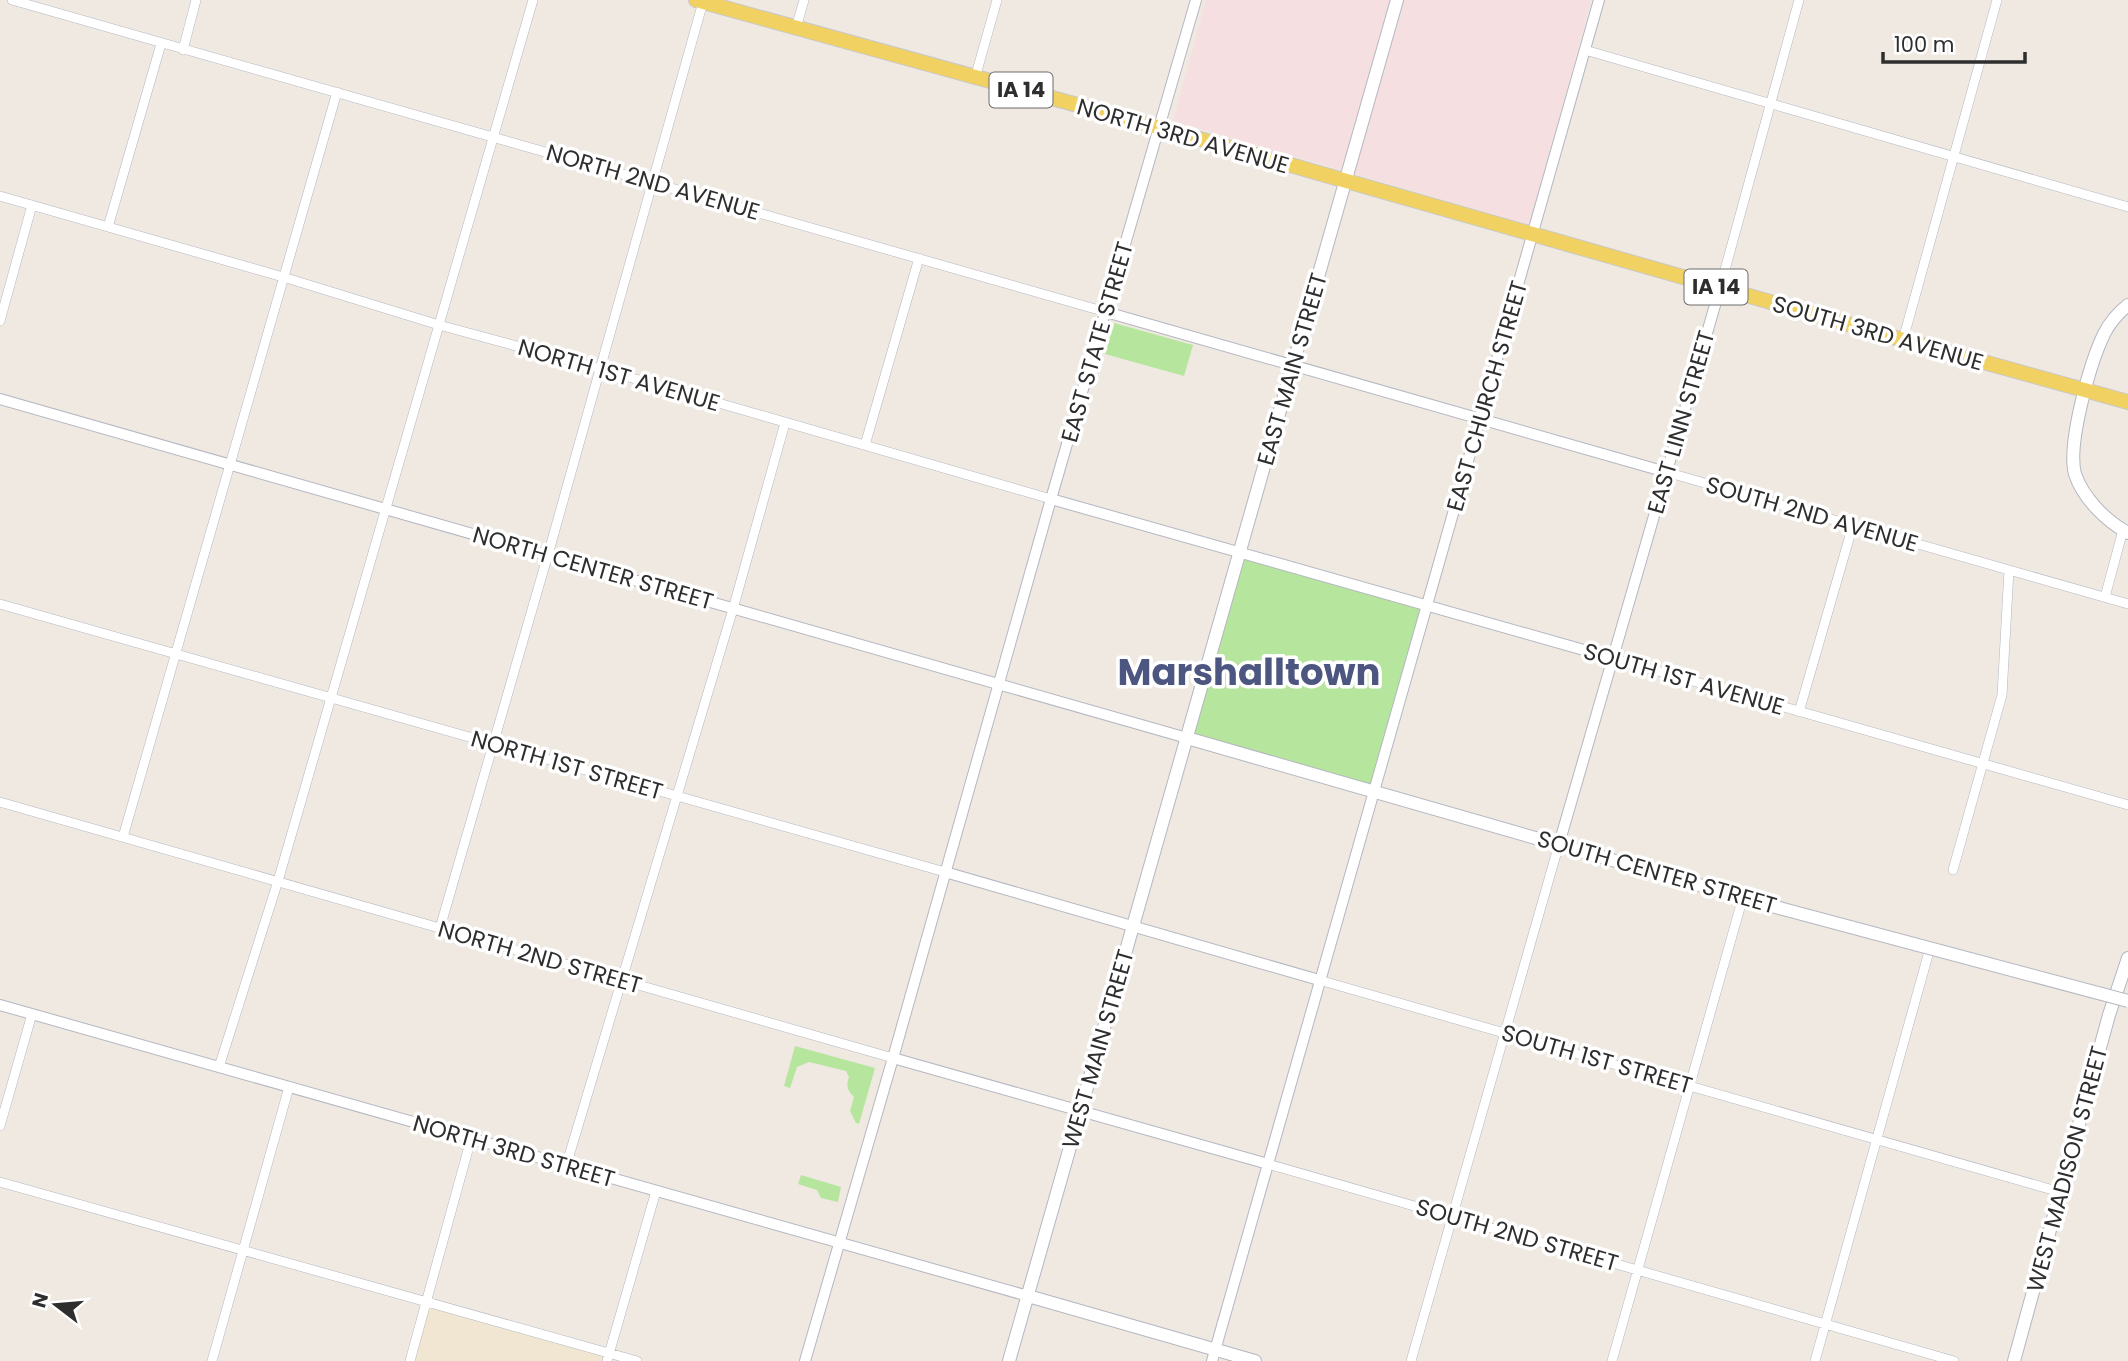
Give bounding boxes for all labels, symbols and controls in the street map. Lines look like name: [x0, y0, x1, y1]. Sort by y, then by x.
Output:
scale bar: [1883, 21, 2025, 65]
text: 100 m: [1894, 30, 1954, 59]
road number: IA 14: [990, 72, 1052, 108]
street label: NORTH 3RD AVENUE: [1073, 90, 1293, 182]
street label: NORTH 2ND AVENUE: [542, 136, 764, 228]
street label: EAST STATE STREET: [1053, 238, 1141, 446]
street label: EAST MAIN STREET: [1249, 269, 1335, 469]
road number: IA 14: [1684, 270, 1748, 304]
street label: EAST CHURCH STREET: [1439, 277, 1535, 515]
street label: SOUTH 3RD AVENUE: [1769, 288, 1987, 378]
street label: EAST LINN STREET: [1640, 327, 1722, 517]
street label: NORTH 1ST AVENUE: [514, 331, 724, 419]
street label: SOUTH 2ND AVENUE: [1702, 468, 1922, 560]
street label: NORTH CENTER STREET: [469, 518, 717, 618]
street label: SOUTH 1ST AVENUE: [1580, 635, 1788, 723]
district label: Marshalltown: [1117, 646, 1381, 698]
street label: NORTH 1ST STREET: [467, 722, 667, 808]
street label: SOUTH CENTER STREET: [1534, 822, 1780, 922]
street label: NORTH 2ND STREET: [434, 913, 646, 1001]
street label: WEST MAIN STREET: [1054, 946, 1142, 1152]
street label: SOUTH 1ST STREET: [1498, 1016, 1696, 1102]
street label: WEST MADISON STREET: [2019, 1042, 2115, 1296]
street label: NORTH 3RD STREET: [409, 1107, 619, 1195]
street label: SOUTH 2ND STREET: [1412, 1191, 1622, 1279]
north arrow: [21, 1270, 91, 1340]
text: N: [25, 1290, 55, 1311]

